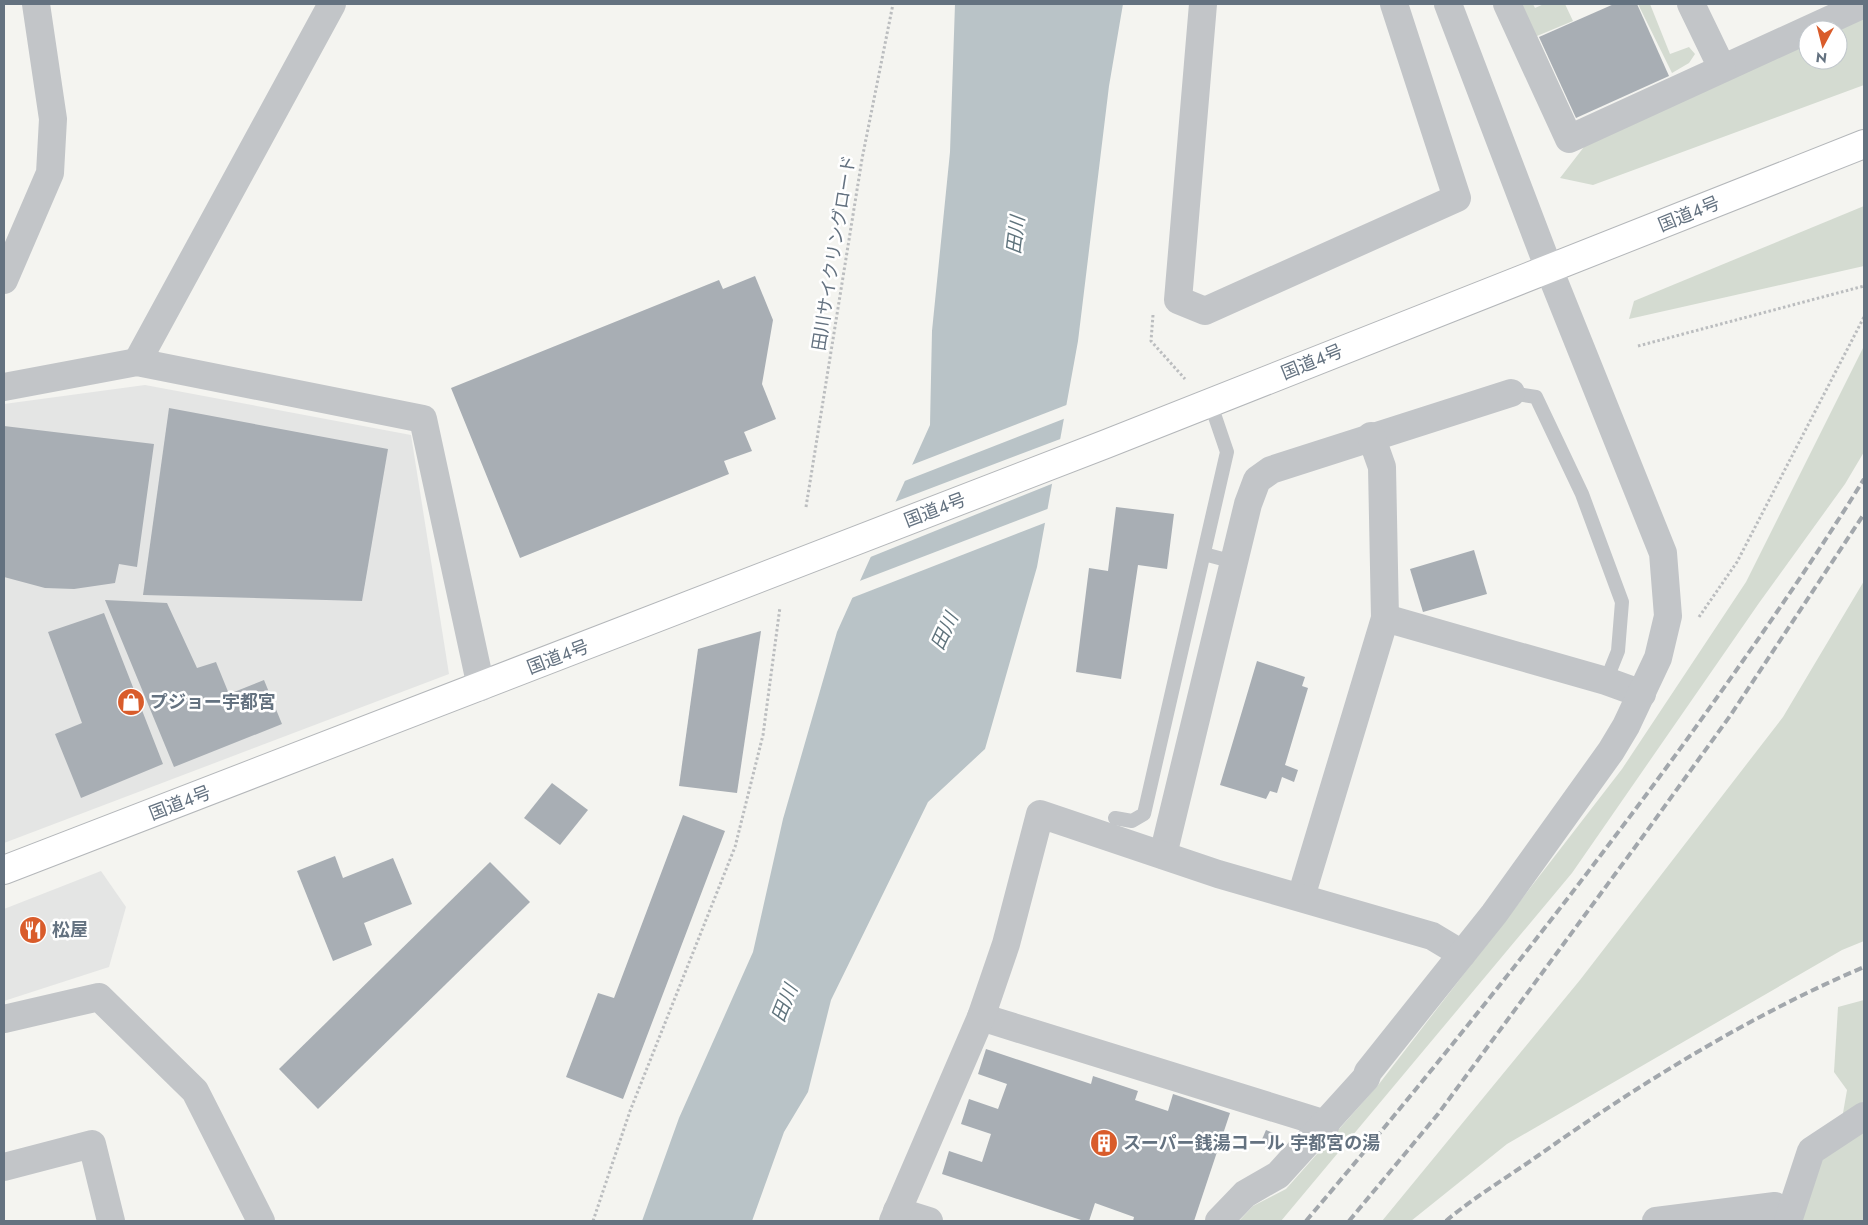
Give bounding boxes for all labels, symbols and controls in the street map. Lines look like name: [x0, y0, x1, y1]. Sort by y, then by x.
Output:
north arrow: [1798, 20, 1848, 70]
text: N: [1815, 47, 1828, 69]
street label: 田川サイクリングロード: [806, 153, 862, 353]
street label: 国道4号: [1654, 190, 1724, 238]
water label: 田川: [1000, 213, 1031, 256]
street label: 国道4号: [1277, 338, 1347, 386]
street label: 国道4号: [900, 486, 970, 534]
water label: 田川: [924, 606, 966, 654]
street label: 国道4号: [523, 633, 593, 681]
shop icon: プジョー宇都宮: [116, 687, 146, 717]
place label: プジョー宇都宮: [150, 689, 276, 715]
street label: 国道4号: [145, 779, 215, 827]
restaurant icon: 松屋: [18, 915, 48, 945]
place label: 松屋: [52, 917, 88, 943]
water label: 田川: [765, 979, 805, 1026]
building icon: スーパー銭湯コール 宇都宮の湯: [1089, 1128, 1119, 1158]
place label: スーパー銭湯コール 宇都宮の湯: [1123, 1130, 1380, 1156]

